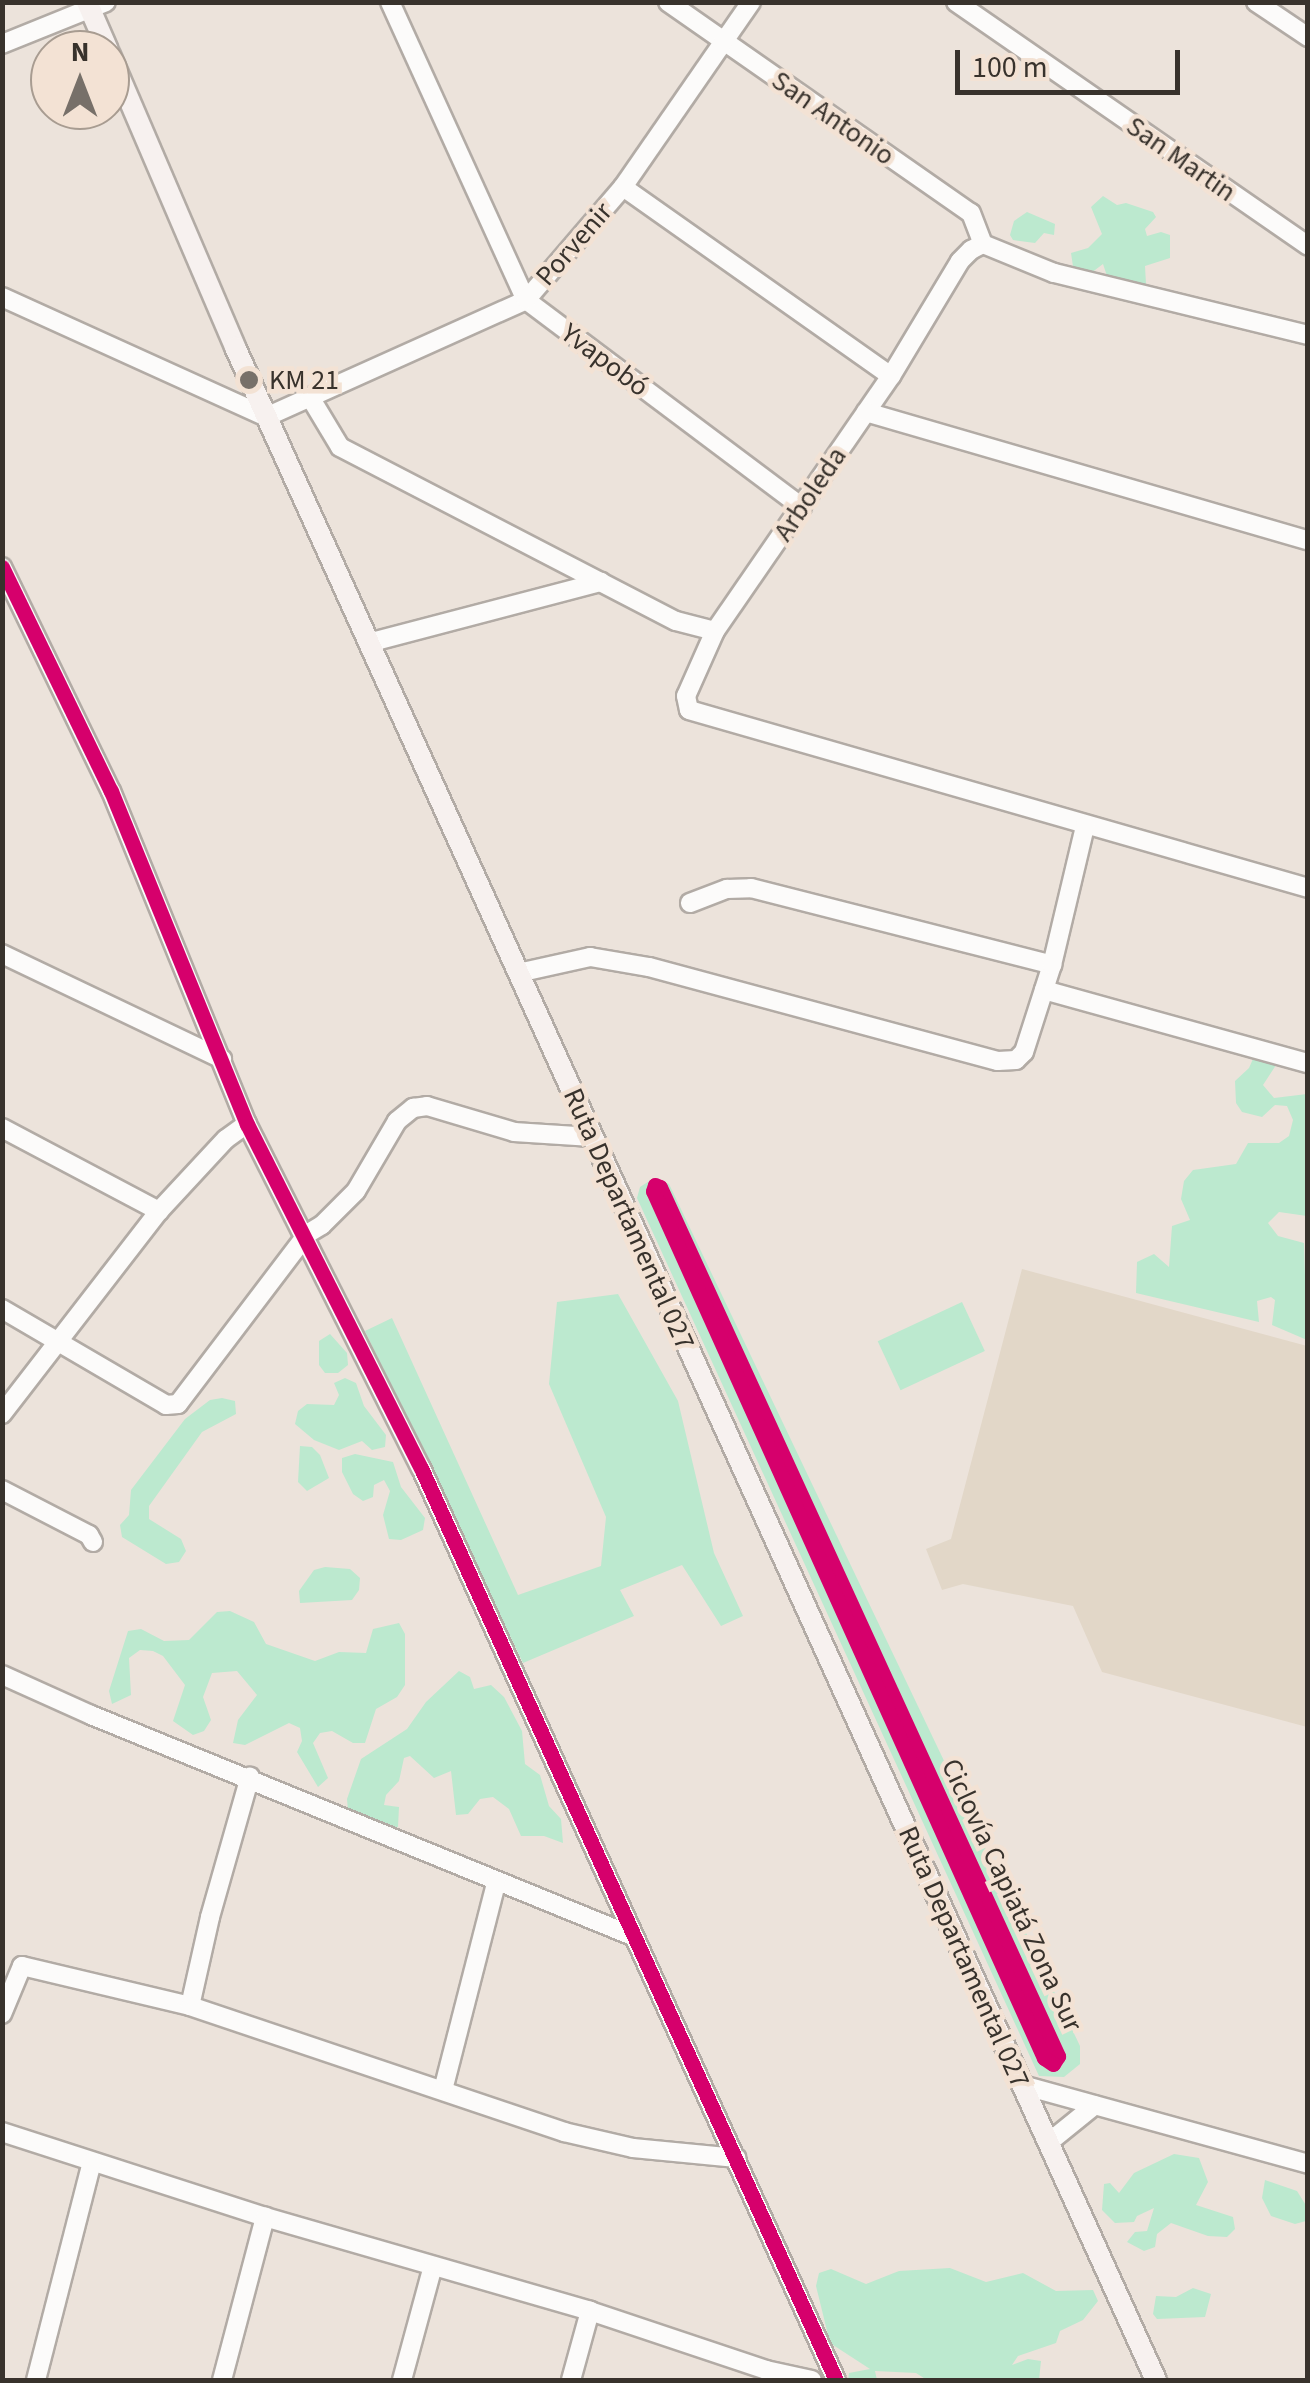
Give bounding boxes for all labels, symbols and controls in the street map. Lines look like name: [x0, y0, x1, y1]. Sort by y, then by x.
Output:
north arrow: [30, 30, 130, 130]
scale bar: [960, 30, 1185, 92]
text: N: [71, 32, 89, 72]
text: 100 m: [972, 46, 1048, 89]
street label: San Antonio: [765, 63, 901, 173]
street label: San Martin: [1120, 109, 1242, 209]
street label: Porvenir: [529, 195, 619, 293]
street label: Yvapobó: [555, 316, 655, 404]
place label: KM 21: [269, 363, 339, 397]
marker: KM 21: [238, 369, 260, 391]
street label: Arboleda: [766, 441, 854, 547]
street label: Ruta Departamental 027: [556, 1083, 702, 1355]
street label: Ciclovía Capiatá Zona Sur: [934, 1753, 1090, 2037]
street label: Ruta Departamental 027: [891, 1821, 1037, 2093]

